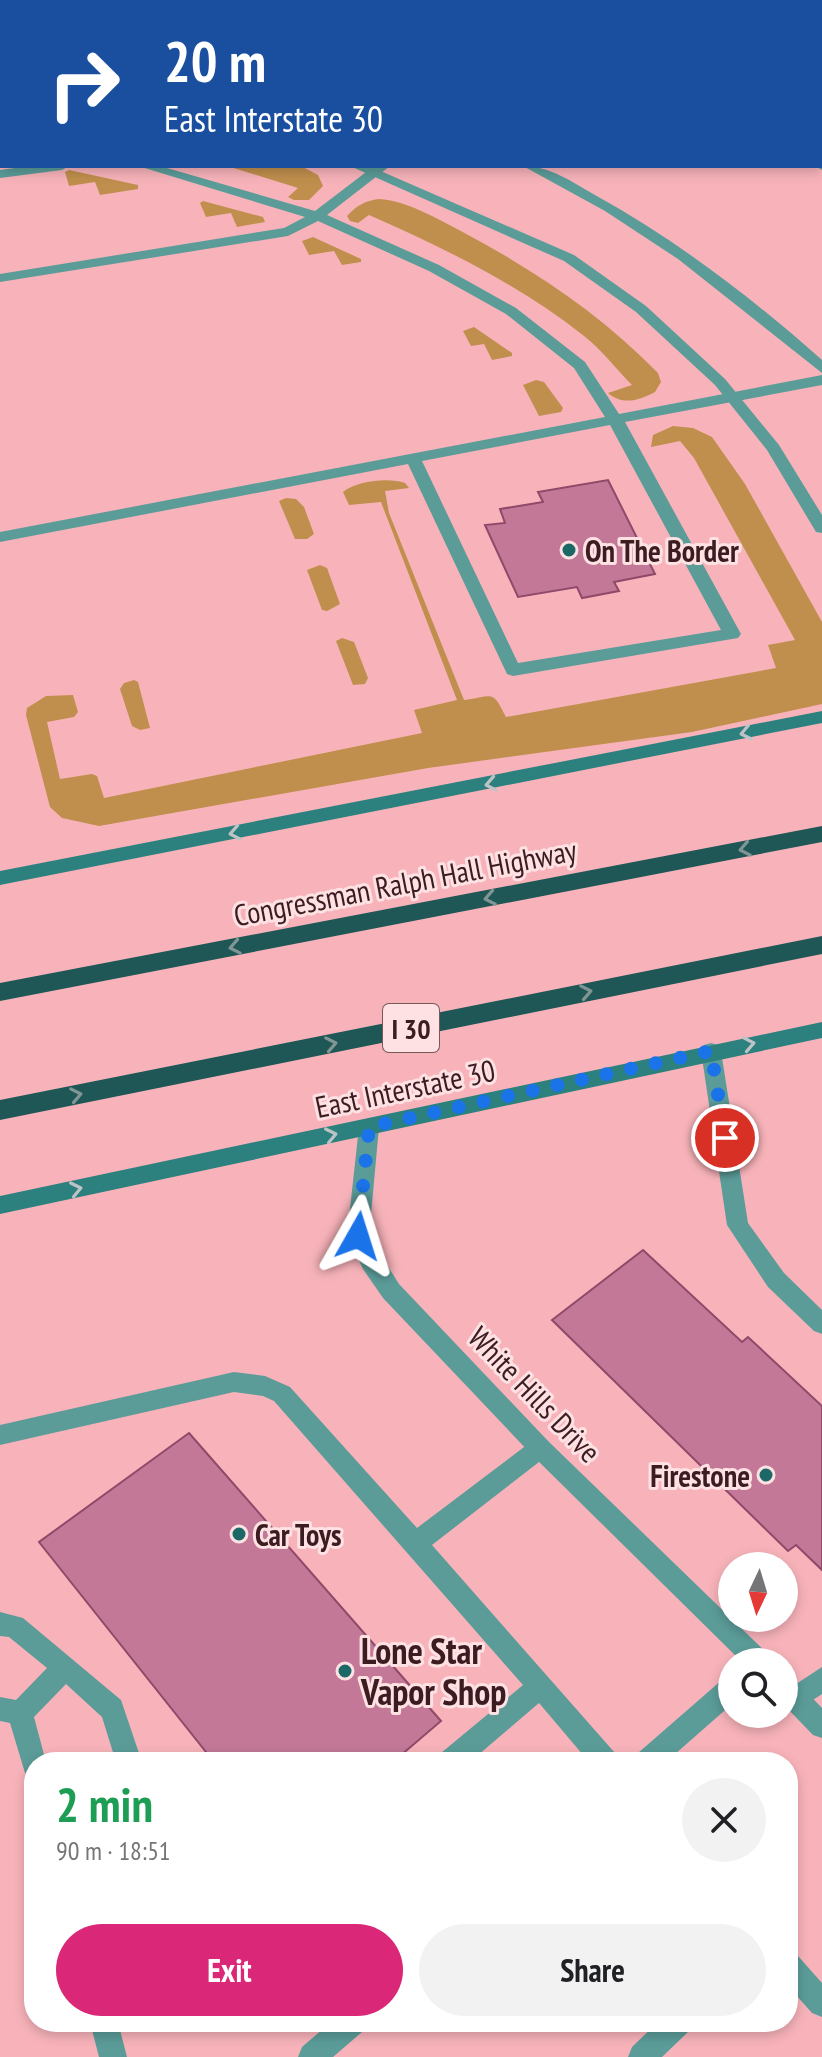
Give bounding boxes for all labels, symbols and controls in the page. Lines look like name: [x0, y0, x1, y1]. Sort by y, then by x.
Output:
text: 20 m: [164, 25, 266, 97]
icon: right: [32, 32, 136, 136]
text: East Interstate 30: [164, 95, 383, 142]
place label: On The Border: [585, 531, 739, 570]
marker: On The Border: [560, 541, 578, 559]
one-way arrow: [739, 724, 753, 741]
one-way arrow: [484, 775, 497, 792]
one-way arrow: [229, 824, 242, 841]
street label: Congressman Ralph Hall Highway: [230, 830, 580, 934]
one-way arrow: [739, 839, 752, 856]
one-way arrow: [483, 888, 497, 905]
one-way arrow: [229, 938, 242, 955]
one-way arrow: [580, 985, 593, 1002]
road number: I 30: [383, 1004, 439, 1052]
one-way arrow: [324, 1036, 338, 1053]
one-way arrow: [742, 1036, 755, 1053]
street label: East Interstate 30: [312, 1050, 498, 1126]
one-way arrow: [69, 1087, 83, 1104]
pin: [691, 1104, 759, 1172]
icon: arrive: [703, 1116, 747, 1160]
one-way arrow: [323, 1127, 337, 1144]
one-way arrow: [69, 1181, 83, 1198]
position arrow: [316, 1194, 400, 1278]
street label: White Hills Drive: [460, 1318, 610, 1470]
place label: Firestone: [650, 1456, 750, 1495]
marker: Firestone: [757, 1466, 775, 1484]
place label: Car Toys: [255, 1515, 342, 1554]
marker: Car Toys: [230, 1525, 248, 1543]
north arrow: [718, 1552, 798, 1632]
map controls: [718, 1552, 798, 1728]
place label: Lone Star Vapor Shop: [360, 1627, 506, 1715]
button: search: [718, 1648, 798, 1728]
marker: Lone Star Vapor Shop: [336, 1662, 354, 1680]
text: 2 min: [56, 1773, 153, 1835]
button: close: [682, 1778, 766, 1862]
text: 90 m · 18:51: [56, 1834, 171, 1867]
button: Exit: [56, 1924, 403, 2016]
button: Share: [419, 1924, 766, 2016]

